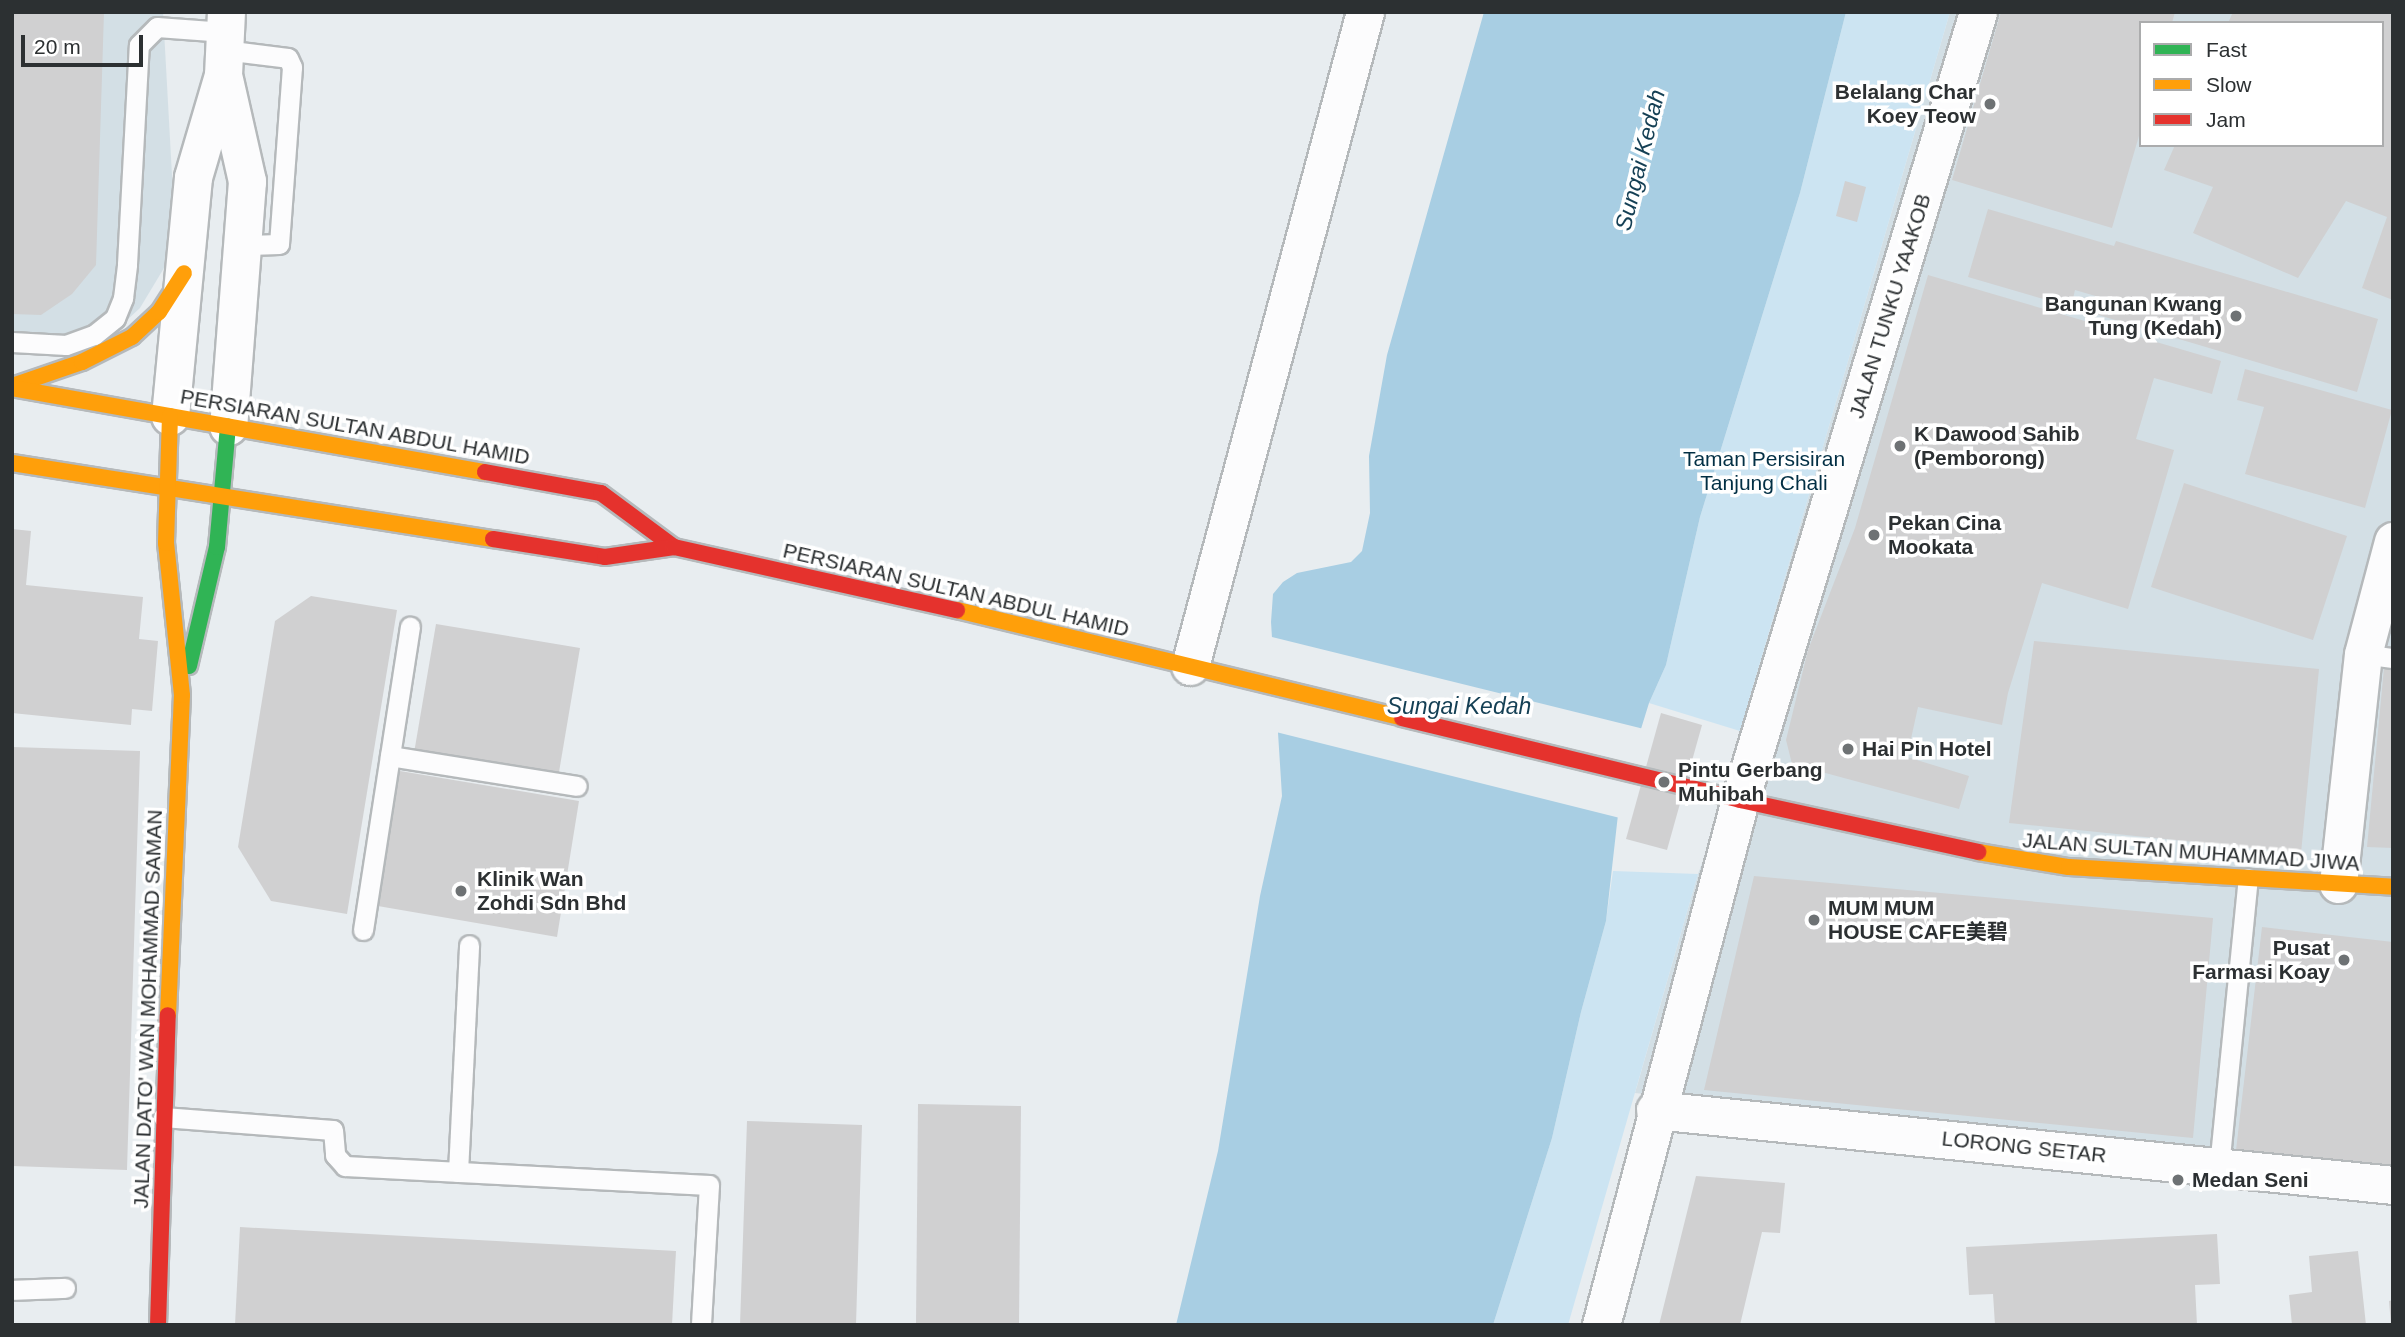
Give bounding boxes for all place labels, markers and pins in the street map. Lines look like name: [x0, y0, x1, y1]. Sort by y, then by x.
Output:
place label: Belalang Char Koey Teow: [1835, 79, 1976, 129]
marker: Belalang Char Koey Teow: [1982, 96, 1998, 112]
place label: Bangunan Kwang Tung (Kedah): [2045, 291, 2222, 341]
marker: Bangunan Kwang Tung (Kedah): [2228, 308, 2244, 324]
place label: K Dawood Sahib (Pemborong): [1914, 421, 2080, 471]
marker: K Dawood Sahib (Pemborong): [1892, 438, 1908, 454]
place label: Pekan Cina Mookata: [1888, 510, 2001, 560]
marker: Pekan Cina Mookata: [1866, 527, 1882, 543]
place label: Hai Pin Hotel: [1862, 736, 1992, 762]
marker: Hai Pin Hotel: [1840, 741, 1856, 757]
place label: Pintu Gerbang Muhibah: [1678, 757, 1823, 807]
marker: Pintu Gerbang Muhibah: [1656, 774, 1672, 790]
place label: Klinik Wan Zohdi Sdn Bhd: [477, 866, 626, 916]
marker: Klinik Wan Zohdi Sdn Bhd: [451, 881, 471, 901]
place label: MUM MUM HOUSE CAFE美碧: [1828, 895, 2008, 945]
marker: MUM MUM HOUSE CAFE美碧: [1806, 912, 1822, 928]
place label: Pusat Farmasi Koay: [2192, 935, 2330, 985]
marker: Pusat Farmasi Koay: [2336, 952, 2352, 968]
place label: Medan Seni: [2192, 1167, 2309, 1193]
marker: Medan Seni: [2170, 1172, 2186, 1188]

